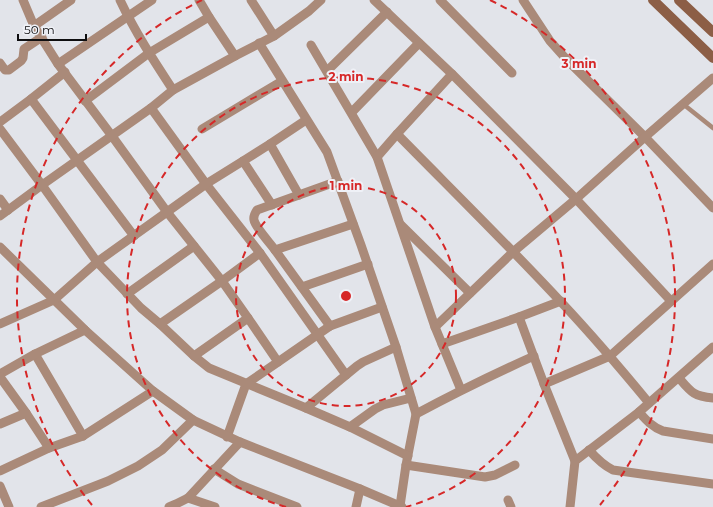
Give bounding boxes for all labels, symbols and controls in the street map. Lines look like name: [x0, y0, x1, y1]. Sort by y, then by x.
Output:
scale bar: [18, 16, 86, 42]
text: 50 m: [24, 22, 55, 37]
text: 3 min: [561, 56, 597, 71]
text: 2 min: [329, 69, 363, 84]
text: 1 min: [330, 178, 362, 193]
centre of rings: [339, 289, 353, 303]

